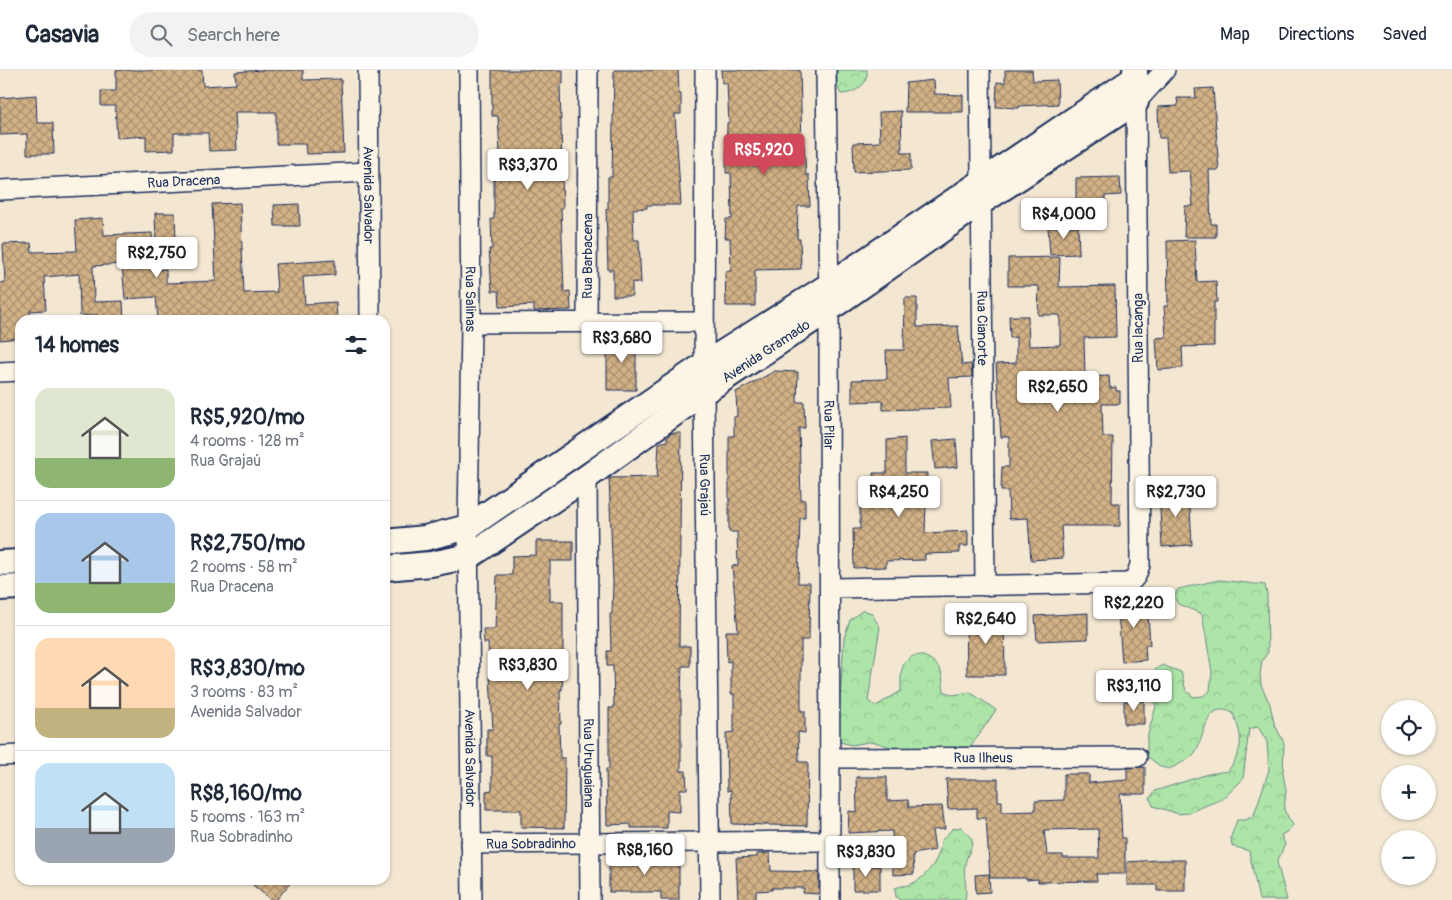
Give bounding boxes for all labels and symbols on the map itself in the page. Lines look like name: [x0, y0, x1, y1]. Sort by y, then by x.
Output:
pin: R$5,920: [718, 134, 810, 176]
street label: Avenida Salvador: [360, 146, 378, 244]
pin: R$3,370: [482, 148, 574, 191]
street label: Rua Dracena: [147, 171, 221, 191]
pin: R$4,000: [1018, 198, 1110, 240]
street label: Rua Barbacena: [579, 213, 596, 299]
pin: R$2,750: [111, 236, 203, 279]
street label: Rua Salinas: [462, 266, 480, 333]
street label: Rua Cianorte: [974, 290, 991, 366]
street label: Rua Iacanga: [1130, 293, 1147, 363]
street label: Avenida Gramado: [719, 315, 813, 386]
pin: R$3,680: [576, 322, 668, 364]
pin: R$2,650: [1012, 370, 1104, 413]
street label: Rua Pilar: [821, 400, 838, 450]
street label: Rua Grajaú: [696, 454, 714, 516]
pin: R$4,250: [853, 476, 945, 518]
pin: R$2,730: [1130, 476, 1222, 518]
pin: R$2,220: [1088, 586, 1180, 629]
pin: R$2,640: [940, 602, 1032, 645]
pin: R$3,830: [482, 648, 574, 691]
pin: R$3,110: [1088, 670, 1180, 712]
street label: Avenida Salvador: [461, 709, 480, 807]
street label: Rua Uruguaiana: [580, 718, 598, 808]
street label: Rua Ilheus: [954, 749, 1013, 766]
pin: R$8,160: [599, 834, 691, 876]
street label: Rua Sobradinho: [486, 835, 577, 852]
pin: R$3,830: [820, 836, 912, 878]

